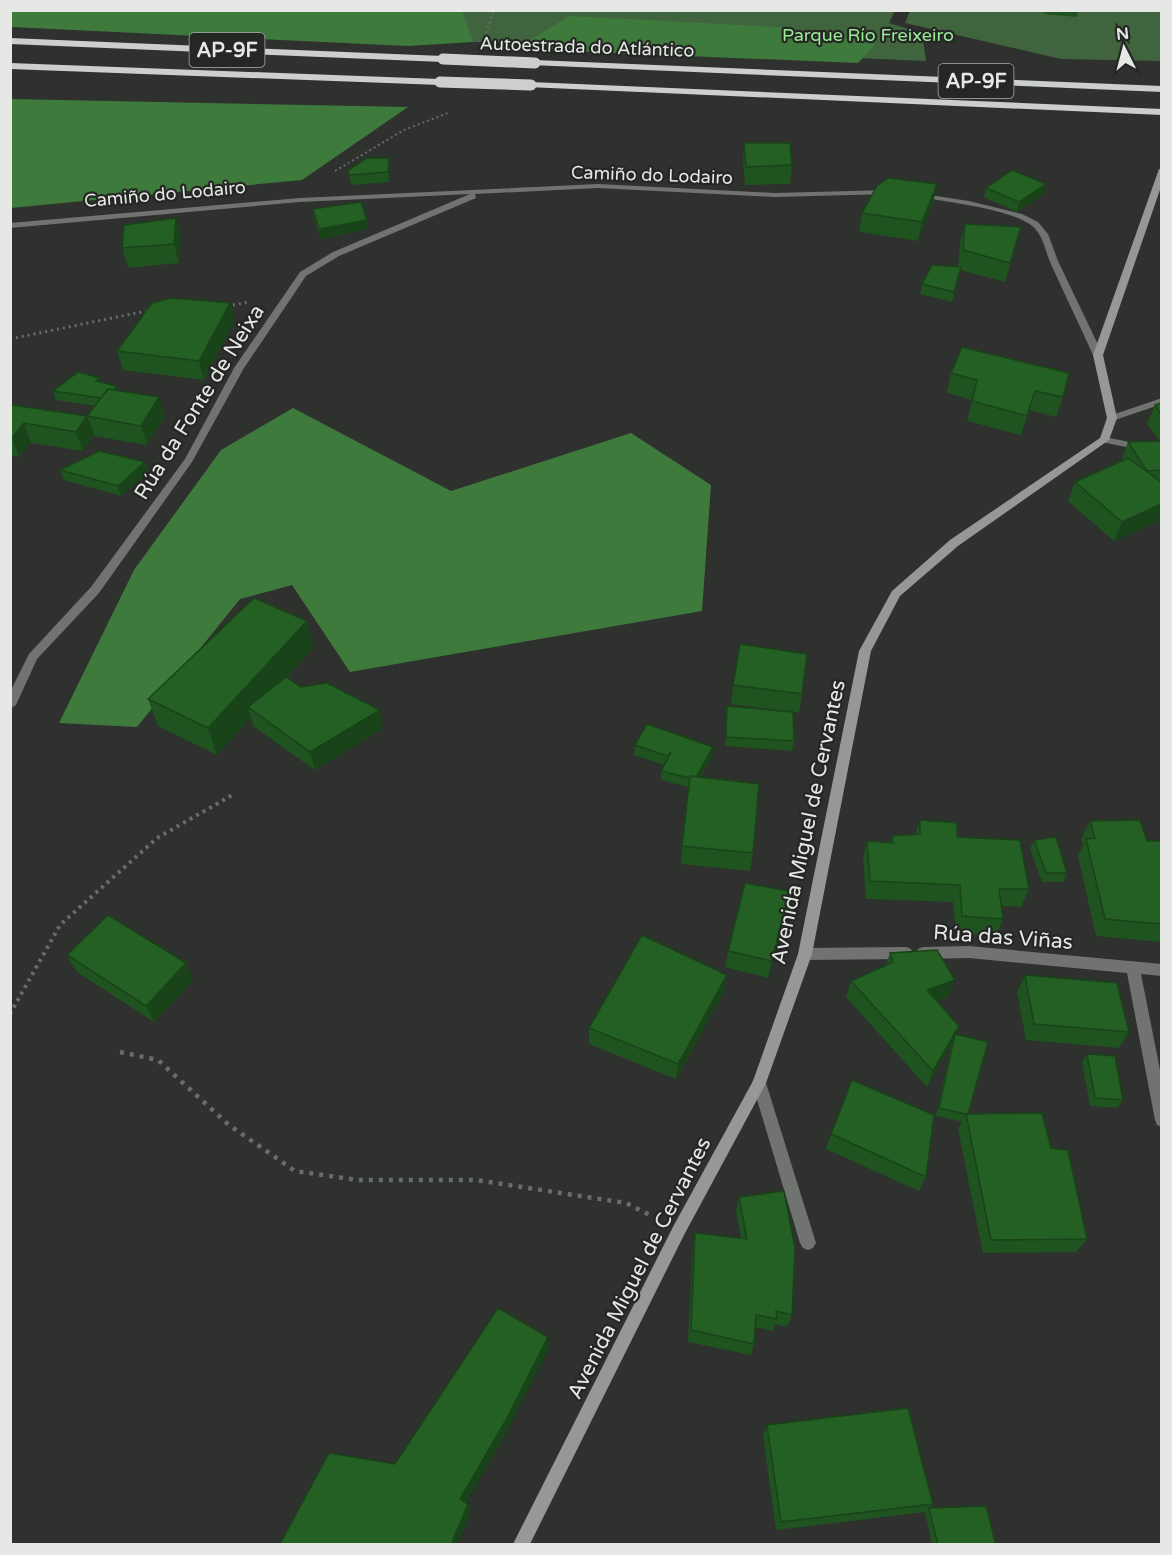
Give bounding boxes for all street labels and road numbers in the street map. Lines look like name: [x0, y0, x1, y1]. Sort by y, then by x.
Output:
street label: Autoestrada do Atlántico: [479, 32, 695, 62]
road number: AP-9F: [190, 33, 264, 67]
road number: AP-9F: [938, 64, 1014, 98]
street label: Camiño do Lodairo: [571, 161, 733, 189]
street label: Camiño do Lodairo: [83, 176, 247, 212]
street label: Rúa da Fonte de Neixa: [129, 300, 270, 504]
street label: Avenida Miguel de Cervantes: [766, 678, 851, 967]
street label: Rúa das Viñas: [932, 920, 1074, 955]
street label: Avenida Miguel de Cervantes: [562, 1133, 716, 1403]

